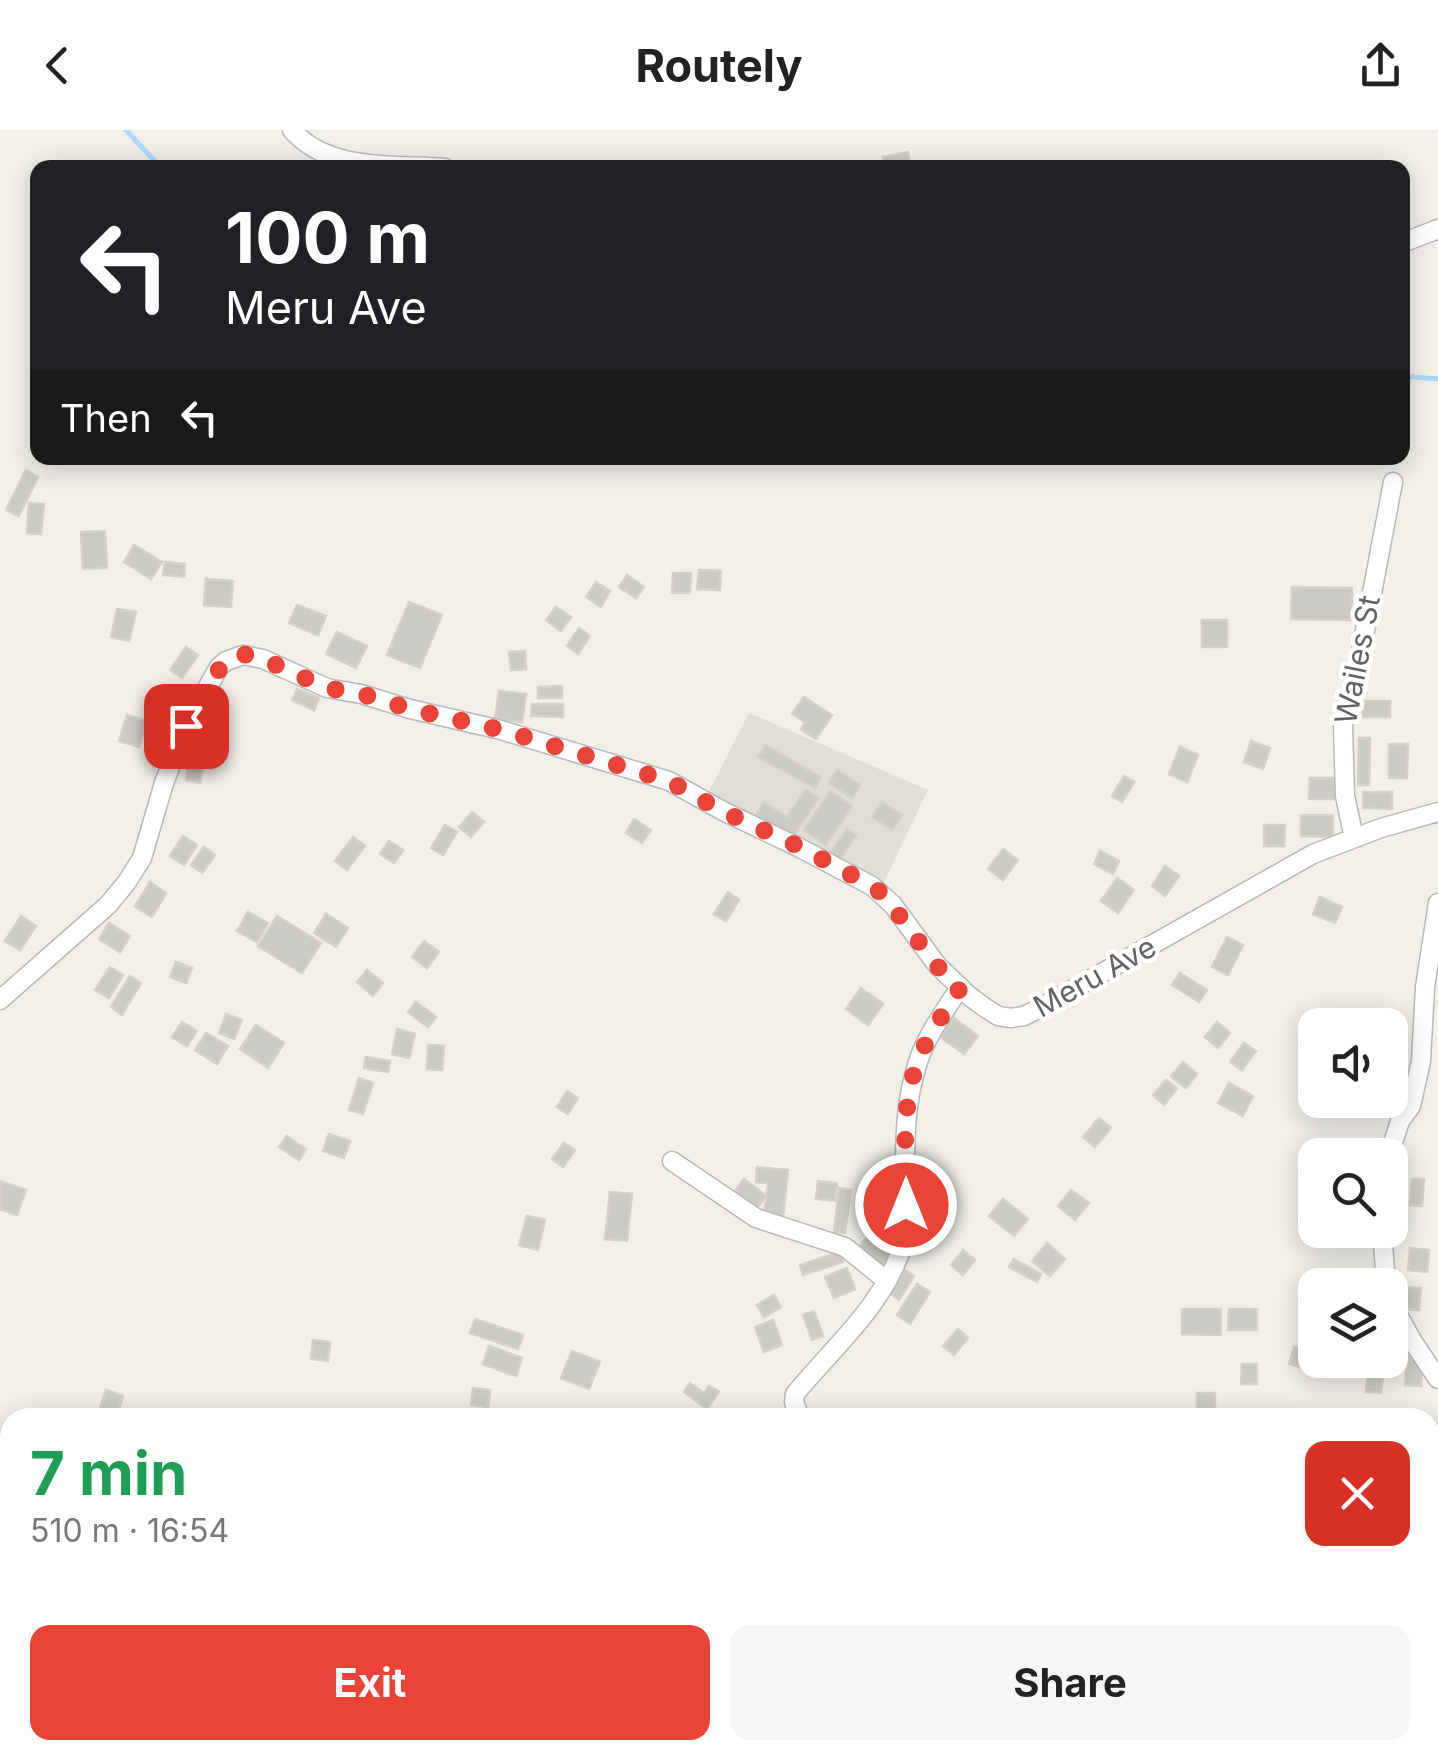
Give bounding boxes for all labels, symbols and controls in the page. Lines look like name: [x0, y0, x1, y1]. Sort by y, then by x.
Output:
icon: back: [30, 38, 85, 93]
text: Routely: [635, 38, 803, 93]
icon: share: [1353, 38, 1408, 93]
text: 100 m: [225, 195, 430, 280]
icon: left: [60, 200, 190, 330]
text: Meru Ave: [225, 280, 427, 335]
icon: left: [172, 390, 227, 445]
text: Then: [60, 395, 152, 441]
street label: Wailes St: [1327, 592, 1387, 727]
pin: [144, 684, 229, 769]
icon: arrive: [159, 699, 214, 754]
street label: Meru Ave: [1027, 928, 1162, 1024]
map controls: [1298, 1008, 1408, 1378]
button: sound: [1298, 1008, 1408, 1118]
button: search: [1298, 1138, 1408, 1248]
position arrow: [854, 1153, 958, 1257]
button: layers: [1298, 1268, 1408, 1378]
text: 7 min: [30, 1437, 187, 1509]
button: close: [1305, 1441, 1410, 1546]
text: 510 m · 16:54: [30, 1511, 229, 1550]
button: Exit: [30, 1625, 710, 1740]
button: Share: [730, 1625, 1410, 1740]

